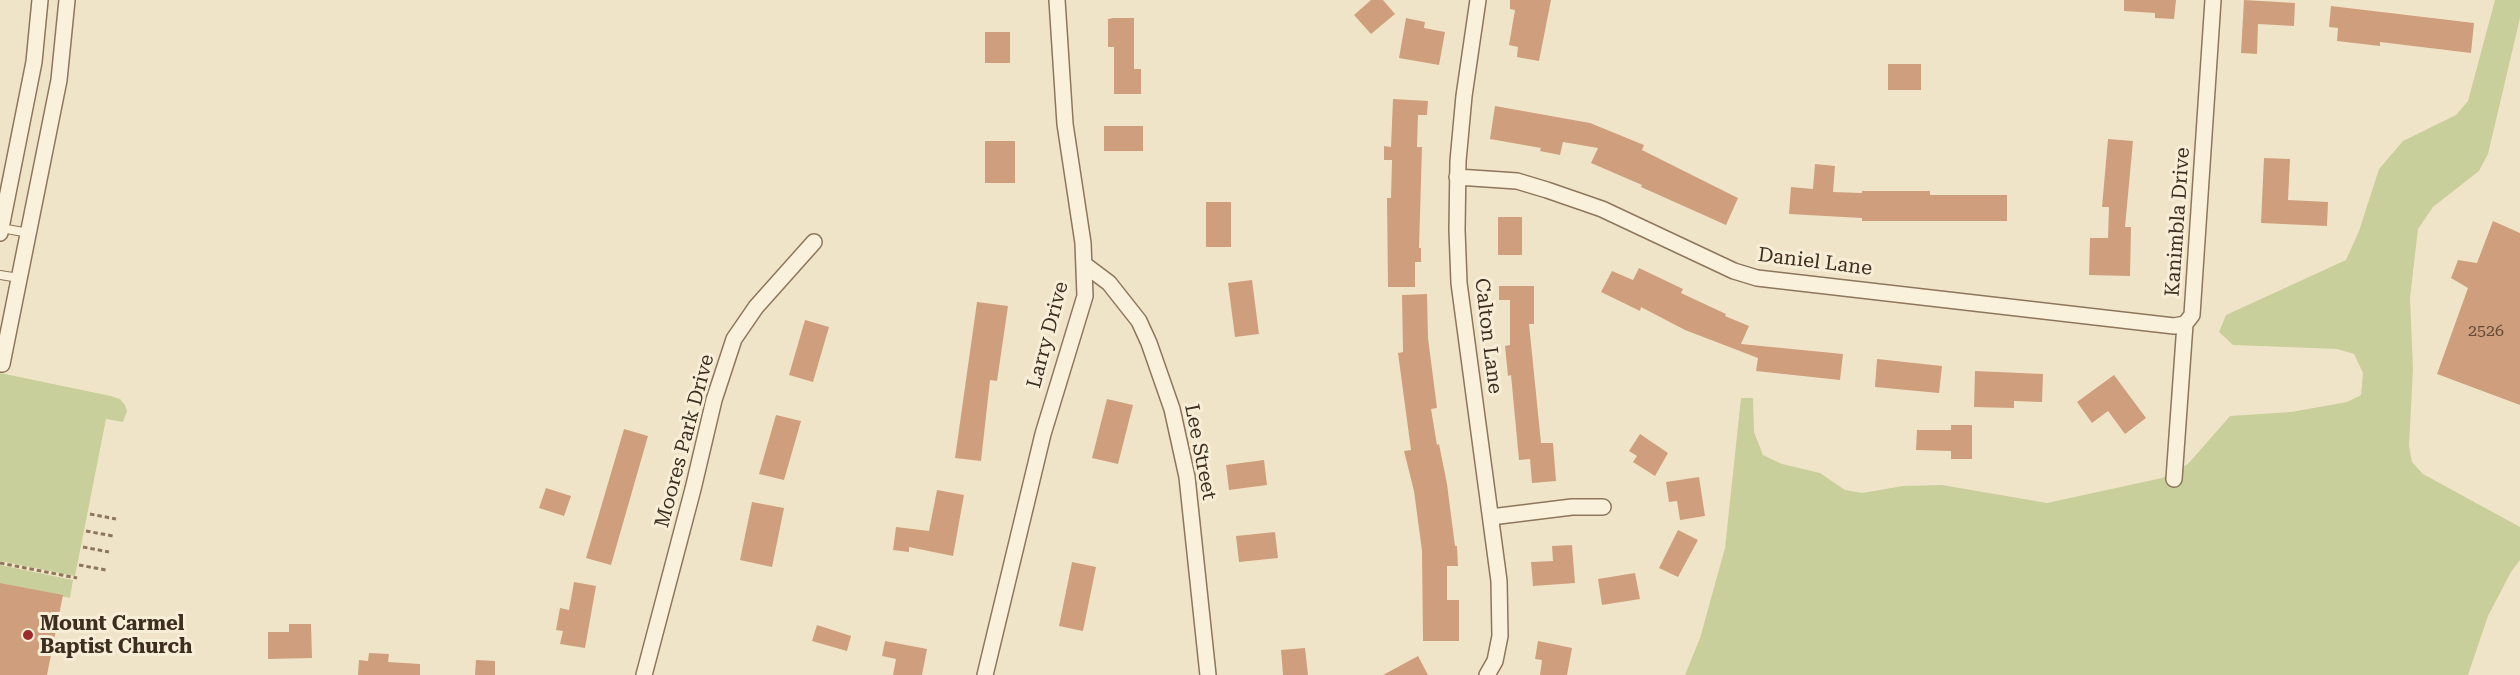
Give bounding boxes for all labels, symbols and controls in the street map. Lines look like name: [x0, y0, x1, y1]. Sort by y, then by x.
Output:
street label: Kanimbla Drive: [2161, 147, 2195, 297]
street label: Daniel Lane: [1757, 243, 1873, 281]
street label: Calton Lane: [1469, 277, 1507, 395]
street label: Larry Drive: [1022, 279, 1074, 391]
house number: 2526: [2468, 321, 2504, 341]
street label: Moores Park Drive: [650, 352, 720, 530]
street label: Lee Street: [1179, 402, 1221, 502]
place label: Mount Carmel Baptist Church: [40, 612, 192, 659]
marker: Mount Carmel Baptist Church: [21, 628, 35, 642]

